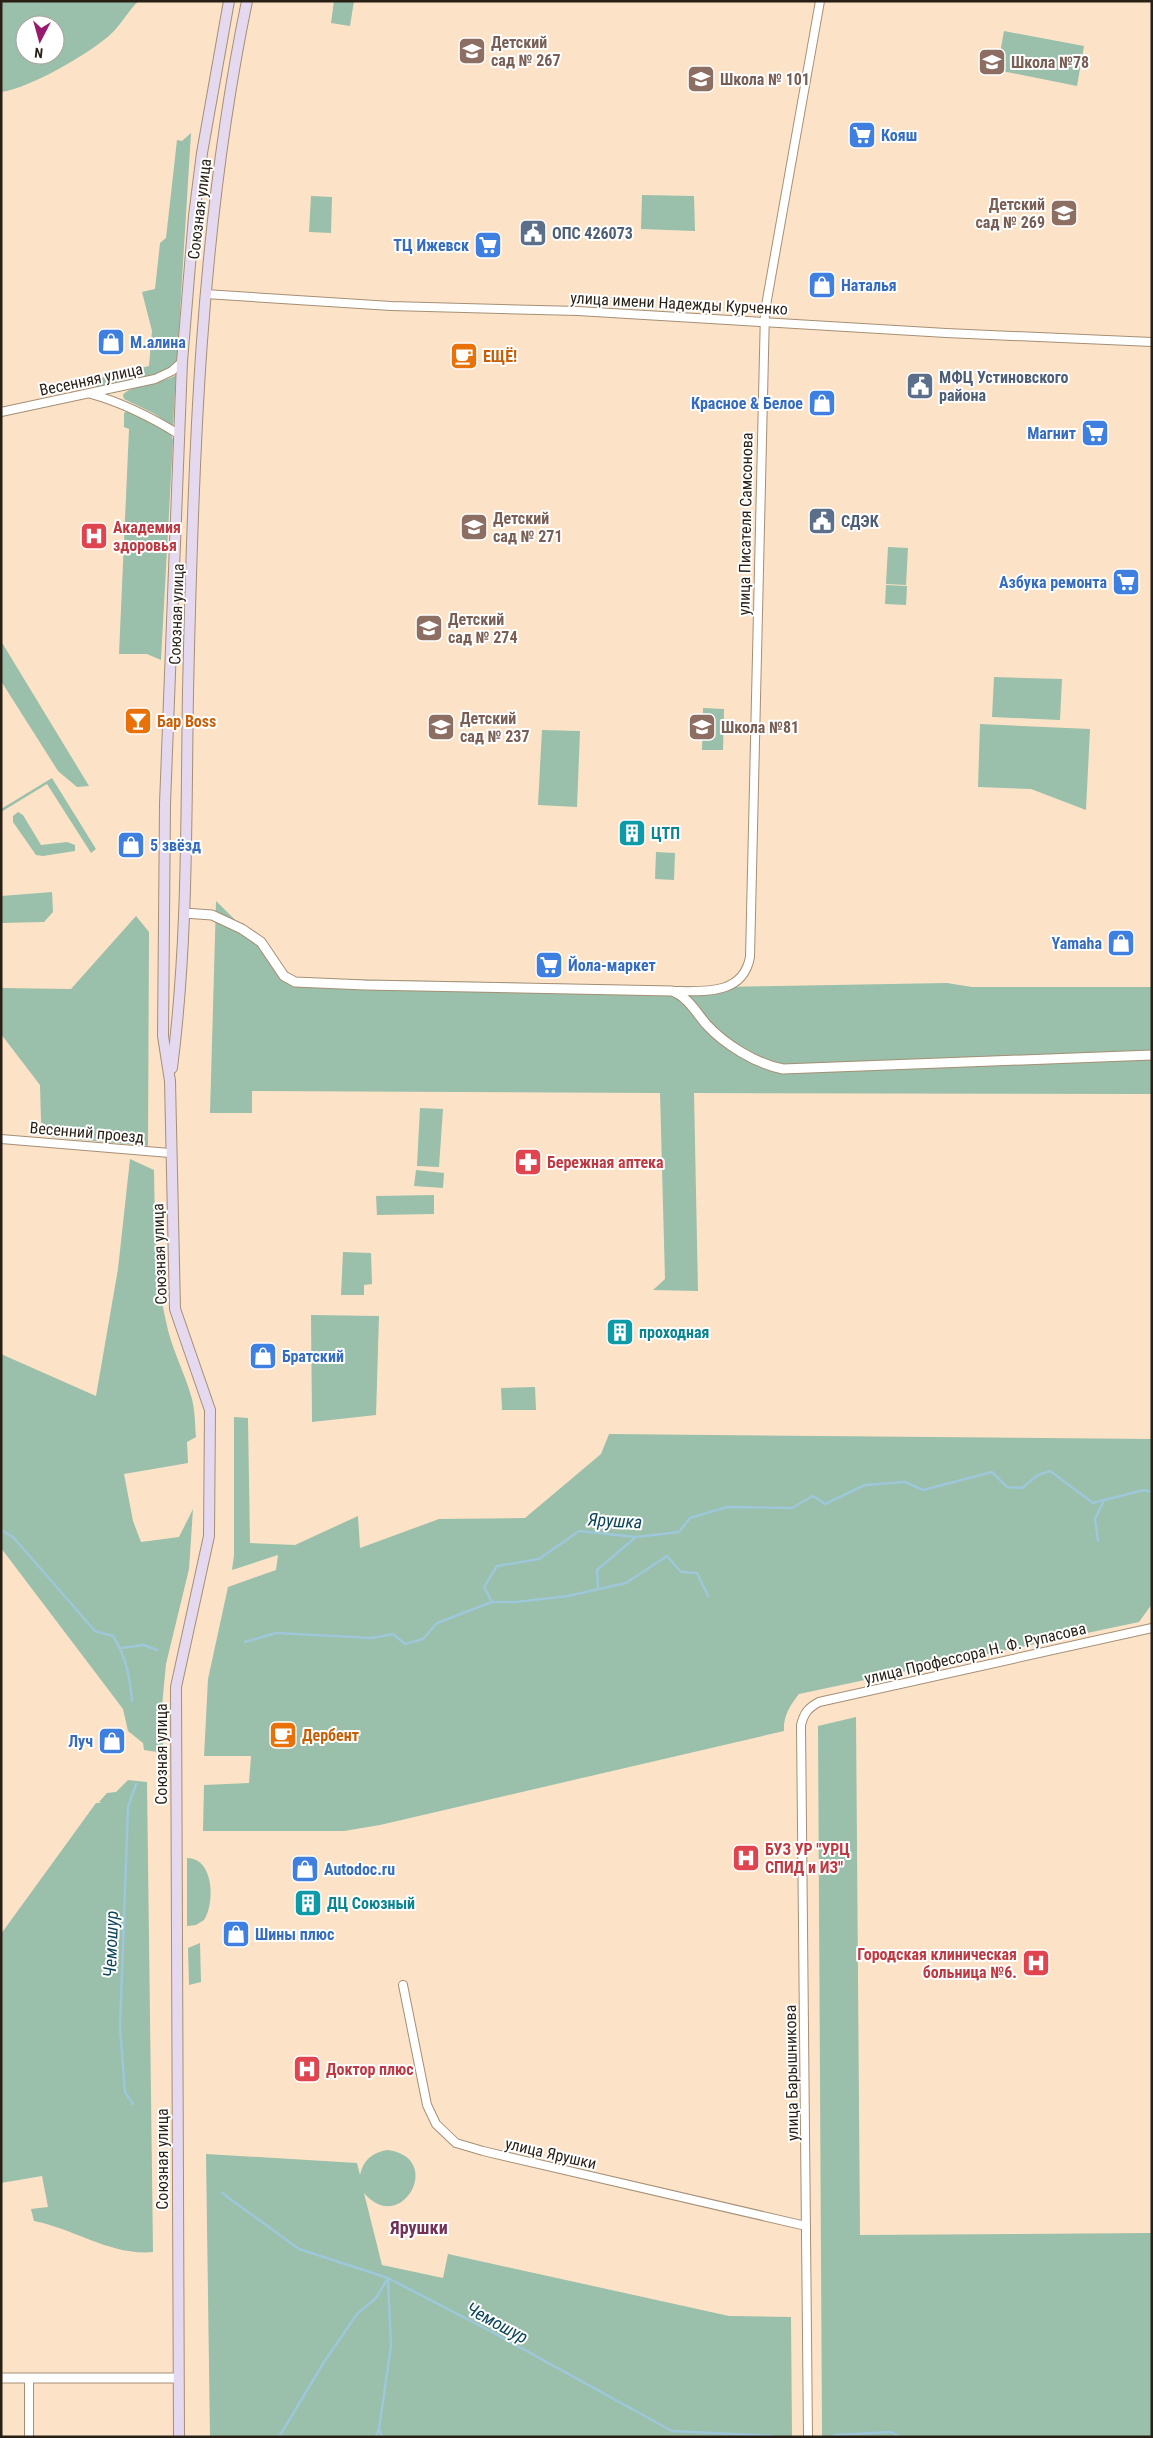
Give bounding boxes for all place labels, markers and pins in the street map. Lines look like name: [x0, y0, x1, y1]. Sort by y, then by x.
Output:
place label: Детский сад № 267: [491, 33, 561, 70]
school or university icon: Детский сад № 267: [457, 36, 487, 66]
school or university icon: Школа №78: [977, 47, 1007, 77]
place label: Школа №78: [1011, 53, 1089, 72]
school or university icon: Школа № 101: [686, 64, 716, 94]
place label: Школа № 101: [720, 70, 810, 89]
supermarket icon: Кояш: [847, 120, 877, 150]
place label: Кояш: [881, 126, 917, 145]
place label: Детский сад № 269: [975, 195, 1045, 232]
school or university icon: Детский сад № 269: [1049, 198, 1079, 228]
public building icon: ОПС 426073: [518, 218, 548, 248]
place label: ОПС 426073: [552, 224, 633, 243]
supermarket icon: ТЦ Ижевск: [473, 230, 503, 260]
place label: ТЦ Ижевск: [393, 236, 469, 255]
shop icon: Наталья: [807, 270, 837, 300]
place label: Наталья: [841, 276, 897, 295]
shop icon: М.алина: [96, 327, 126, 357]
place label: М.алина: [130, 333, 186, 352]
cafe icon: ЕЩЁ!: [449, 341, 479, 371]
place label: ЕЩЁ!: [483, 347, 517, 366]
place label: МФЦ Устиновского района: [939, 368, 1069, 405]
public building icon: МФЦ Устиновского района: [905, 371, 935, 401]
shop icon: Красное & Белое: [807, 388, 837, 418]
place label: Красное & Белое: [691, 394, 803, 413]
supermarket icon: Магнит: [1080, 418, 1110, 448]
place label: Магнит: [1027, 424, 1076, 443]
public building icon: СДЭК: [807, 506, 837, 536]
place label: Детский сад № 271: [493, 509, 563, 546]
school or university icon: Детский сад № 271: [459, 512, 489, 542]
place label: СДЭК: [841, 512, 880, 531]
place label: Академия здоровья: [113, 518, 181, 555]
hospital icon: Академия здоровья: [79, 521, 109, 551]
supermarket icon: Азбука ремонта: [1111, 567, 1141, 597]
place label: Азбука ремонта: [999, 573, 1107, 592]
place label: Детский сад № 274: [448, 610, 518, 647]
school or university icon: Детский сад № 274: [414, 613, 444, 643]
bar icon: Бар Boss: [123, 706, 153, 736]
place label: Детский сад № 237: [460, 709, 530, 746]
place label: Бар Boss: [157, 712, 216, 731]
school or university icon: Детский сад № 237: [426, 712, 456, 742]
school or university icon: Школа №81: [687, 712, 717, 742]
place label: Школа №81: [721, 718, 799, 737]
building icon: ЦТП: [617, 818, 647, 848]
place label: ЦТП: [651, 824, 680, 843]
shop icon: 5 звёзд: [116, 830, 146, 860]
place label: 5 звёзд: [150, 836, 201, 855]
shop icon: Yamaha: [1106, 928, 1136, 958]
place label: Yamaha: [1051, 934, 1102, 953]
supermarket icon: Йола-маркет: [534, 950, 564, 980]
place label: Йола-маркет: [568, 955, 656, 975]
pharmacy icon: Бережная аптека: [513, 1147, 543, 1177]
place label: Бережная аптека: [547, 1153, 664, 1172]
building icon: проходная: [605, 1317, 635, 1347]
place label: проходная: [639, 1323, 709, 1342]
shop icon: Братский: [248, 1341, 278, 1371]
place label: Братский: [282, 1347, 344, 1366]
cafe icon: Дербент: [268, 1720, 298, 1750]
shop icon: Луч: [97, 1726, 127, 1756]
place label: Дербент: [302, 1726, 359, 1745]
place label: Луч: [68, 1732, 93, 1751]
place label: БУЗ УР "УРЦ СПИД и ИЗ": [765, 1840, 850, 1877]
hospital icon: БУЗ УР "УРЦ СПИД и ИЗ": [731, 1843, 761, 1873]
shop icon: Autodoc.ru: [290, 1854, 320, 1884]
place label: Autodoc.ru: [324, 1860, 395, 1879]
building icon: ДЦ Союзный: [293, 1888, 323, 1918]
place label: ДЦ Союзный: [327, 1894, 415, 1913]
shop icon: Шины плюс: [221, 1919, 251, 1949]
place label: Шины плюс: [255, 1925, 334, 1944]
place label: Городская клиническая больница №6.: [857, 1945, 1017, 1982]
hospital icon: Городская клиническая больница №6.: [1021, 1948, 1051, 1978]
hospital icon: Доктор плюс: [292, 2054, 322, 2084]
place label: Доктор плюс: [326, 2060, 414, 2079]

